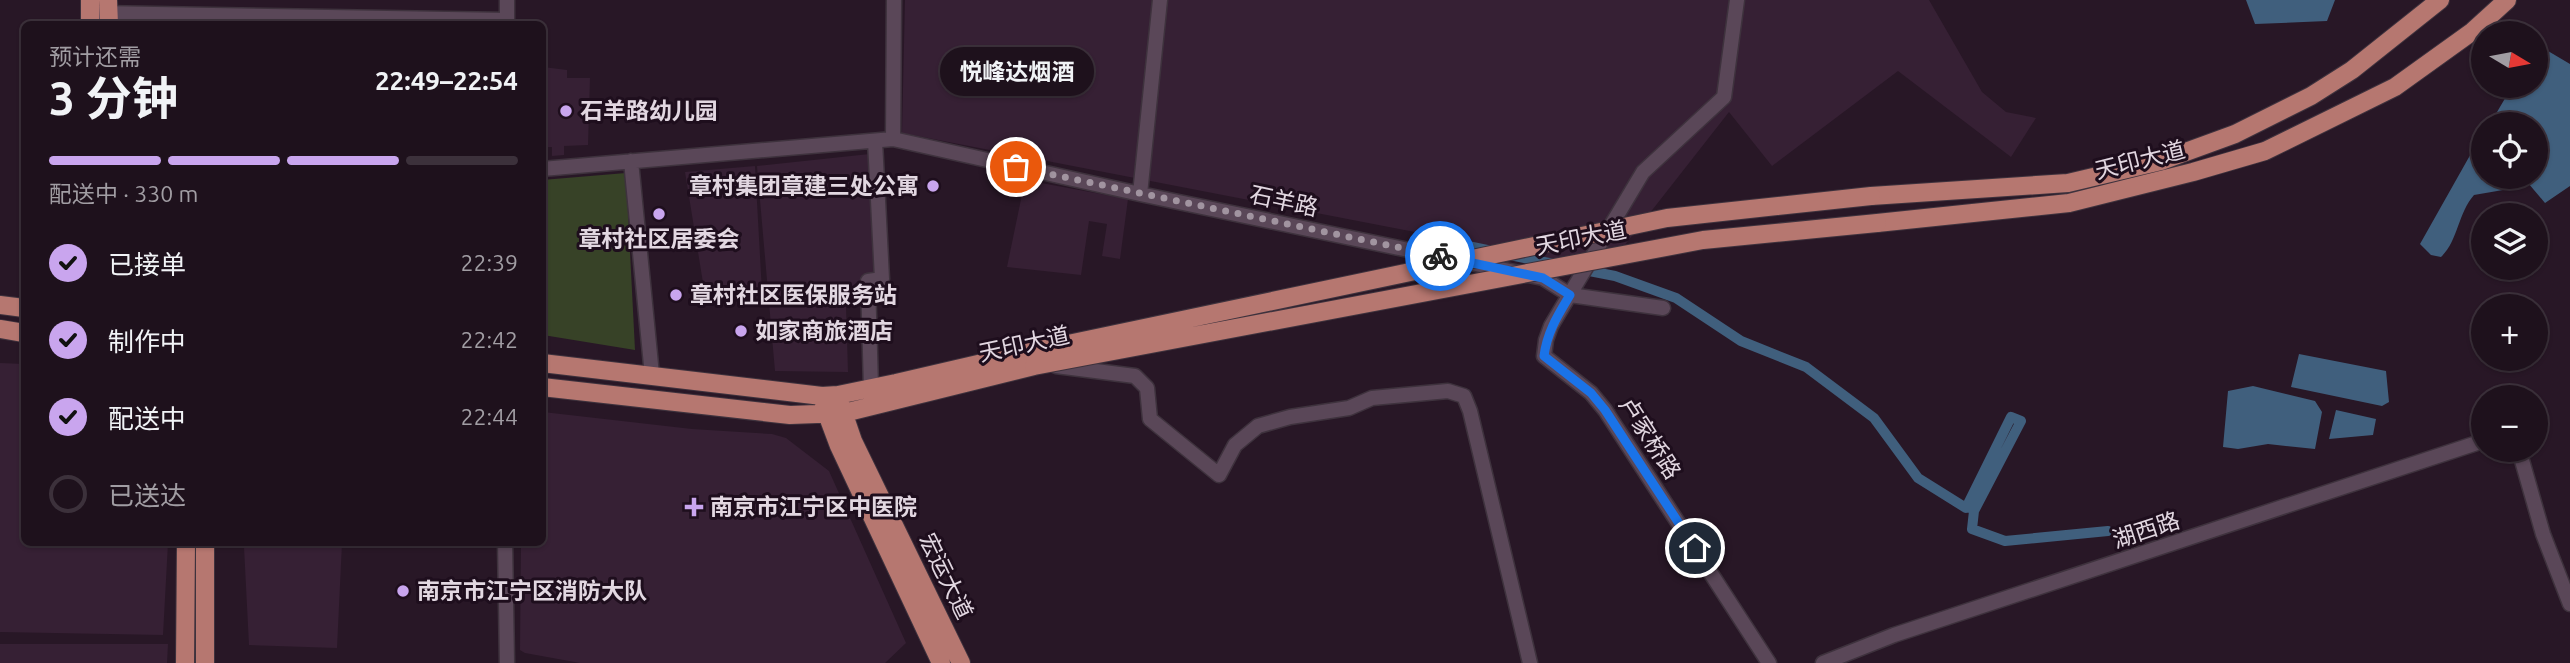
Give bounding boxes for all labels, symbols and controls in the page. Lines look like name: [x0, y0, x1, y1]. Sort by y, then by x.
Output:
north arrow: [2471, 21, 2548, 98]
map controls: [2471, 21, 2548, 462]
text: 预计还需: [49, 44, 141, 69]
callout: 悦峰达烟酒: [939, 48, 1093, 97]
text: 悦峰达烟酒: [960, 59, 1075, 84]
text: 22:49–22:54: [375, 66, 518, 95]
text: 3 分钟: [49, 72, 178, 124]
place label: 石羊路幼儿园: [580, 98, 718, 123]
marker: 石羊路幼儿园: [558, 103, 574, 119]
button: locate: [2471, 112, 2548, 189]
street label: 天印大道: [2092, 136, 2188, 183]
pin: [986, 137, 1046, 197]
icon: bag: [997, 148, 1035, 186]
place label: 章村集团章建三处公寓: [689, 173, 919, 198]
marker: 章村集团章建三处公寓: [925, 178, 941, 194]
text: 配送中 · 330 m: [49, 181, 198, 206]
street label: 石羊路: [1248, 181, 1320, 220]
button: layers: [2471, 203, 2548, 280]
marker: 章村社区居委会: [651, 206, 667, 222]
street label: 天印大道: [1533, 216, 1628, 259]
courier: [1405, 221, 1475, 291]
place label: 章村社区居委会: [579, 226, 740, 251]
icon: bike: [1421, 237, 1459, 275]
icon: check: [49, 244, 87, 282]
text: 已接单: [108, 250, 186, 279]
text: 22:39: [460, 250, 518, 275]
place label: 章村社区医保服务站: [690, 282, 897, 307]
marker: 章村社区医保服务站: [668, 287, 684, 303]
button: +: [2471, 294, 2548, 371]
place label: 如家商旅酒店: [755, 318, 893, 343]
icon: check: [49, 321, 87, 359]
street label: 天印大道: [976, 322, 1071, 365]
marker: 如家商旅酒店: [733, 323, 749, 339]
text: 制作中: [108, 327, 186, 356]
text: 22:42: [460, 327, 518, 352]
button: −: [2471, 385, 2548, 462]
street label: 卢家桥路: [1615, 392, 1686, 483]
icon: check: [49, 398, 87, 436]
text: 配送中: [108, 404, 186, 433]
text: 22:44: [460, 404, 518, 429]
text: 已送达: [108, 481, 186, 510]
place label: 南京市江宁区中医院: [710, 494, 917, 519]
marker: 南京市江宁区中医院: [684, 497, 704, 517]
street label: 湖西路: [2109, 507, 2183, 552]
pin: [1665, 518, 1725, 578]
street label: 宏运大道: [915, 529, 978, 623]
icon: home: [1676, 529, 1714, 567]
place label: 南京市江宁区消防大队: [417, 578, 647, 603]
marker: 南京市江宁区消防大队: [395, 583, 411, 599]

